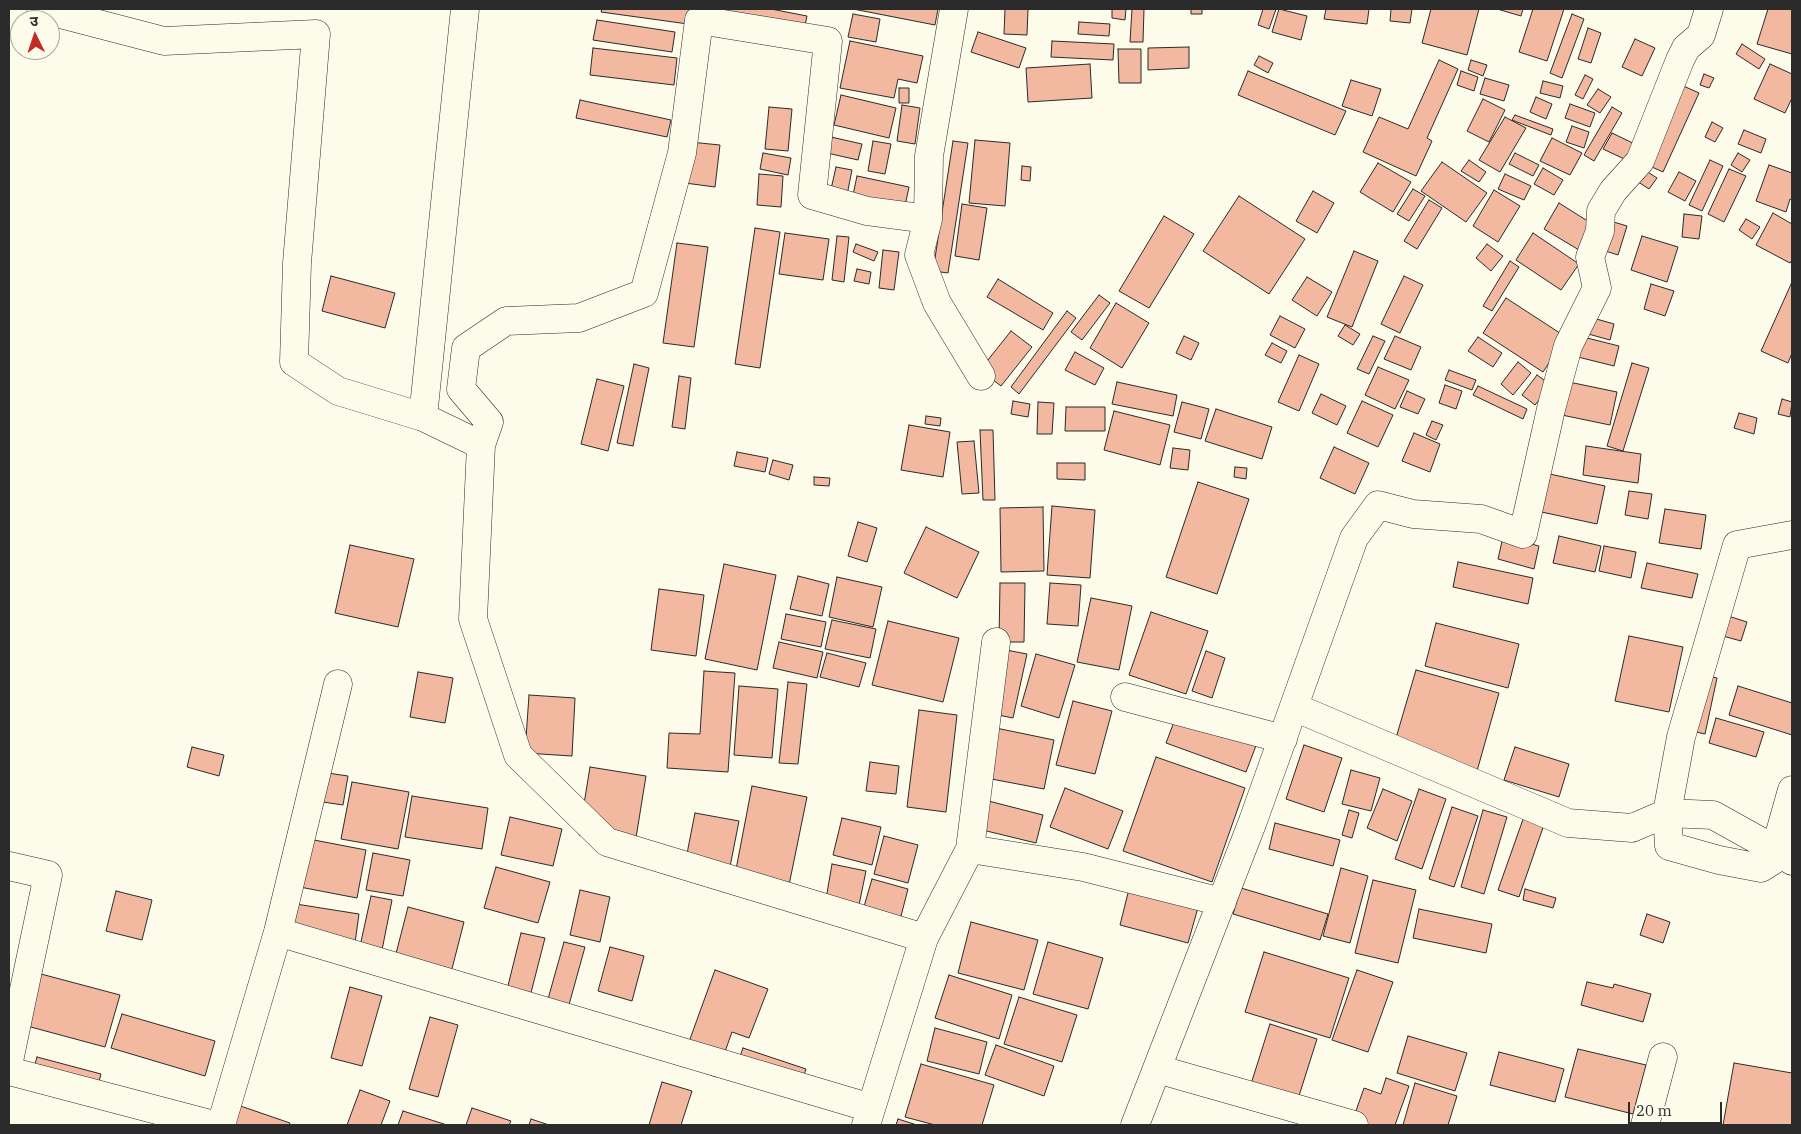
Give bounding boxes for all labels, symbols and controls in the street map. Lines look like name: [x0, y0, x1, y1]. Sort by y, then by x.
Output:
north arrow: [10, 10, 60, 60]
text: उ: [29, 12, 39, 30]
scale bar: [1631, 1092, 1725, 1124]
text: 20 m: [1636, 1101, 1672, 1120]

